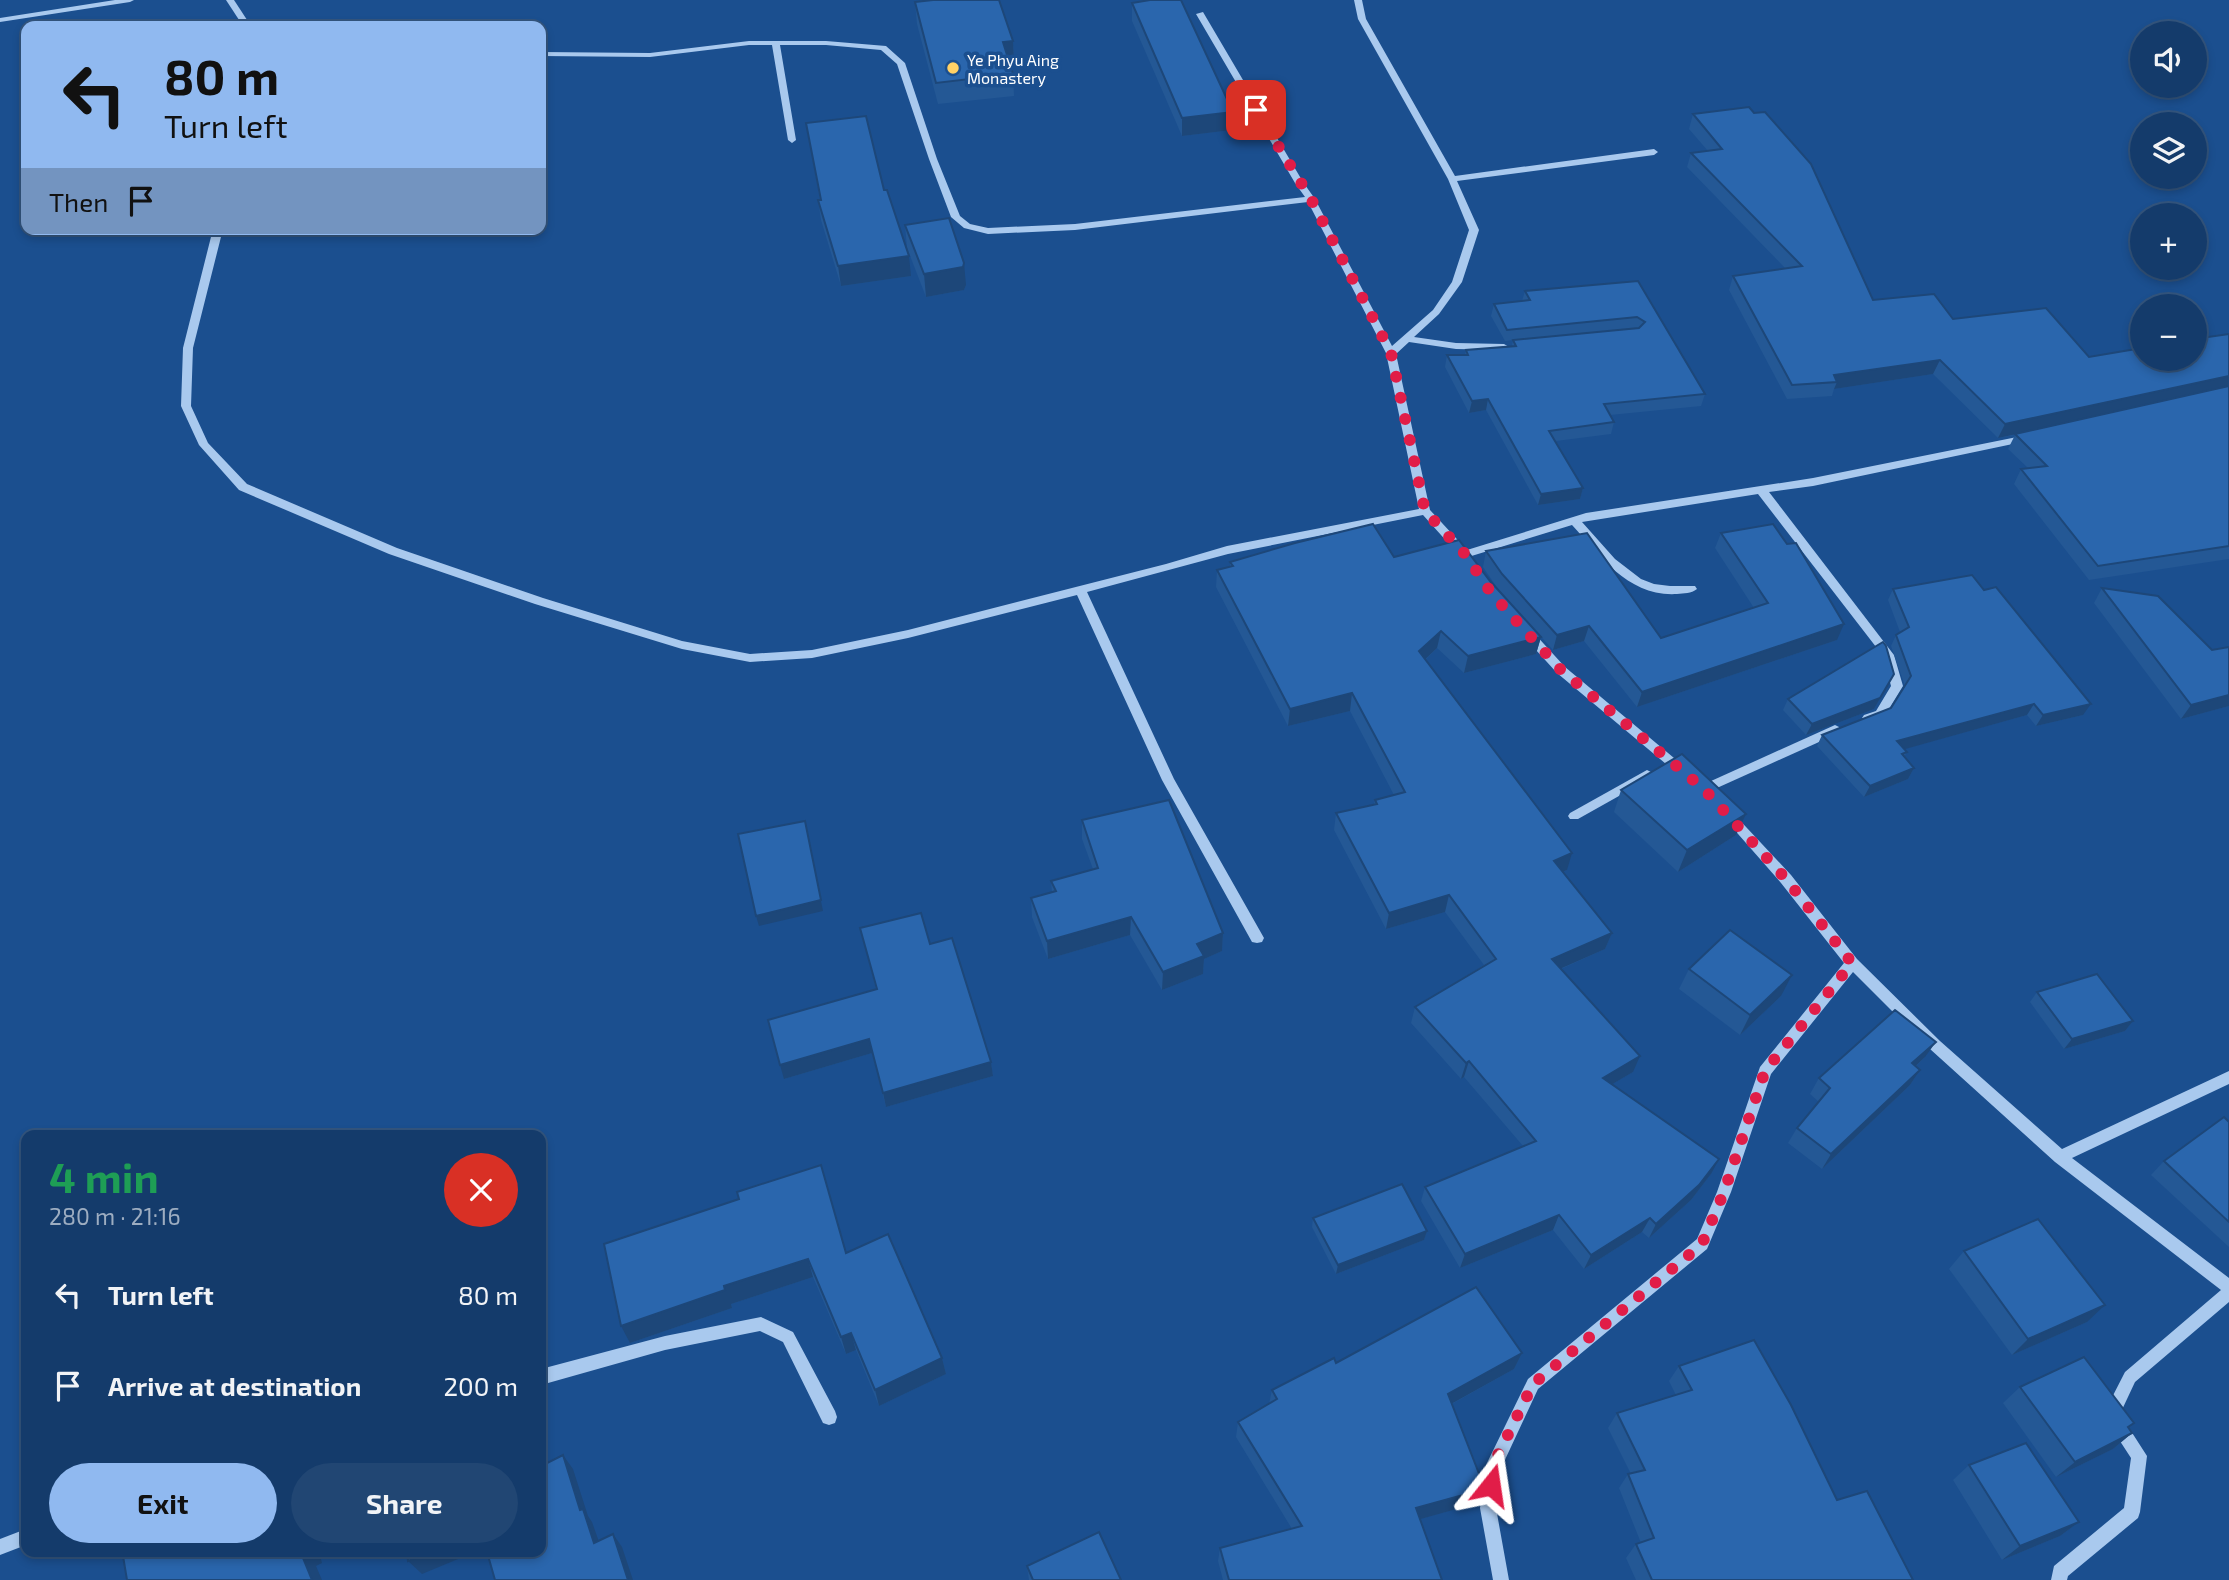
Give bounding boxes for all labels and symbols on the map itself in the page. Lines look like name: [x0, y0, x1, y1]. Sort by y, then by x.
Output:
place label: Ye Phyu Aing Monastery: [967, 50, 1059, 87]
marker: Ye Phyu Aing Monastery: [945, 60, 961, 76]
pin: [1226, 80, 1286, 140]
position arrow: [1454, 1448, 1528, 1522]

